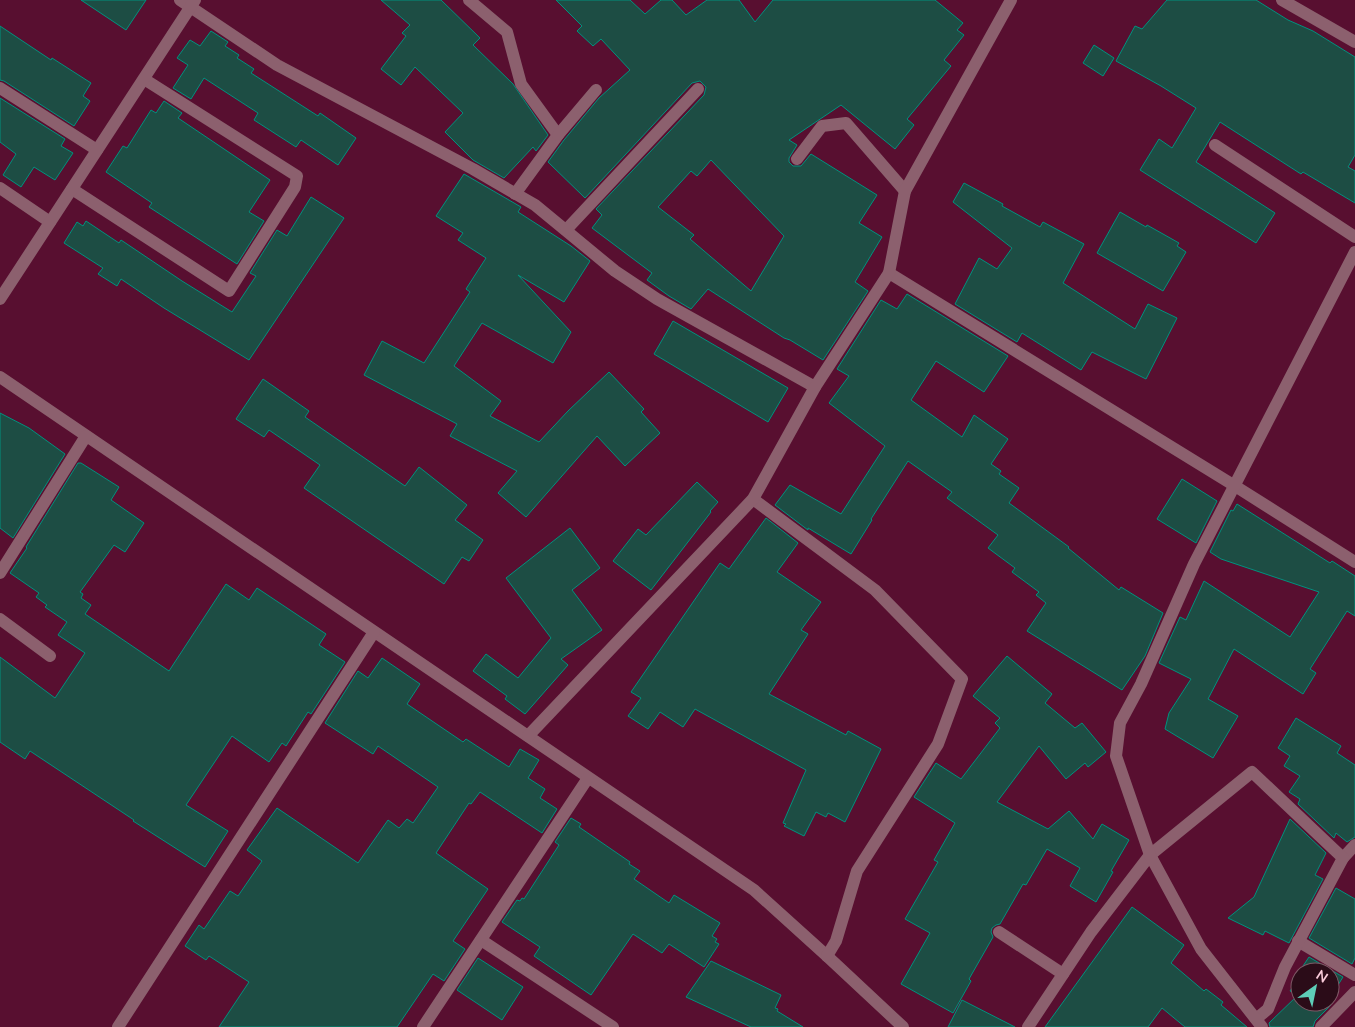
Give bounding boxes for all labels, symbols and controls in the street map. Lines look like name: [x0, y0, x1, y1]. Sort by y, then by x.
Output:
north arrow: [1290, 962, 1340, 1012]
text: N: [1313, 966, 1331, 987]

